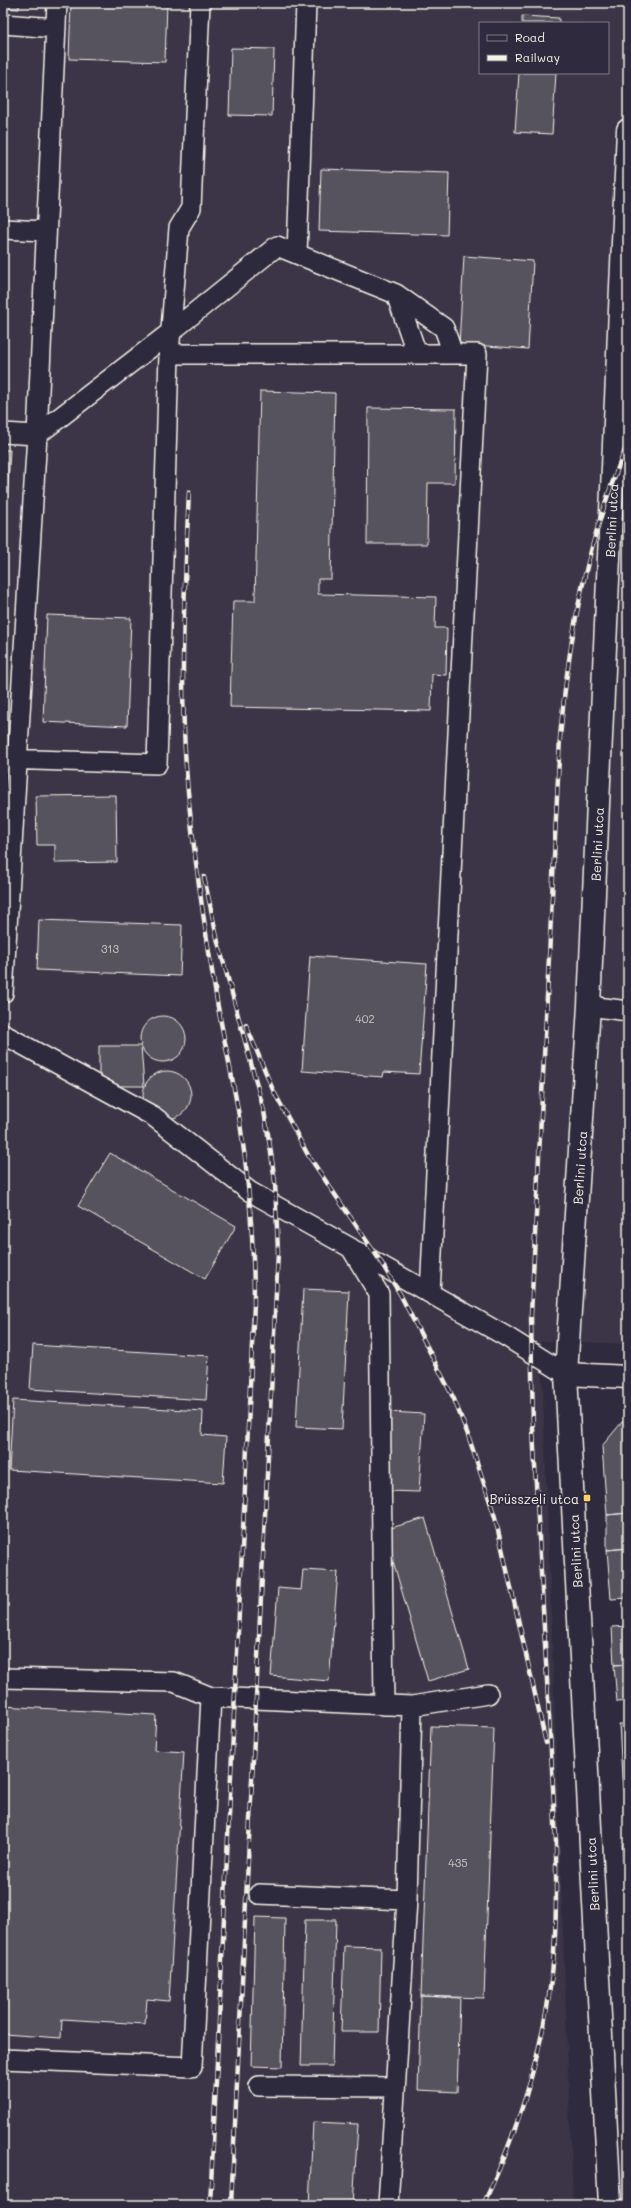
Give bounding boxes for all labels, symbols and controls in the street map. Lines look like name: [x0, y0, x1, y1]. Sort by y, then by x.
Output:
legend: [479, 22, 609, 74]
text: Road: [515, 29, 545, 45]
text: Railway: [515, 49, 560, 65]
street label: Berlini utca: [600, 483, 621, 558]
street label: Berlini utca: [586, 807, 606, 881]
house number: 313: [101, 941, 119, 956]
house number: 402: [355, 1011, 375, 1026]
street label: Berlini utca: [568, 1130, 590, 1205]
place label: Brüsszeli utca: [489, 1490, 579, 1507]
marker: Brüsszeli utca: [582, 1493, 592, 1503]
street label: Berlini utca: [565, 1514, 585, 1588]
street label: Berlini utca: [582, 1837, 602, 1911]
house number: 435: [448, 1855, 468, 1870]

